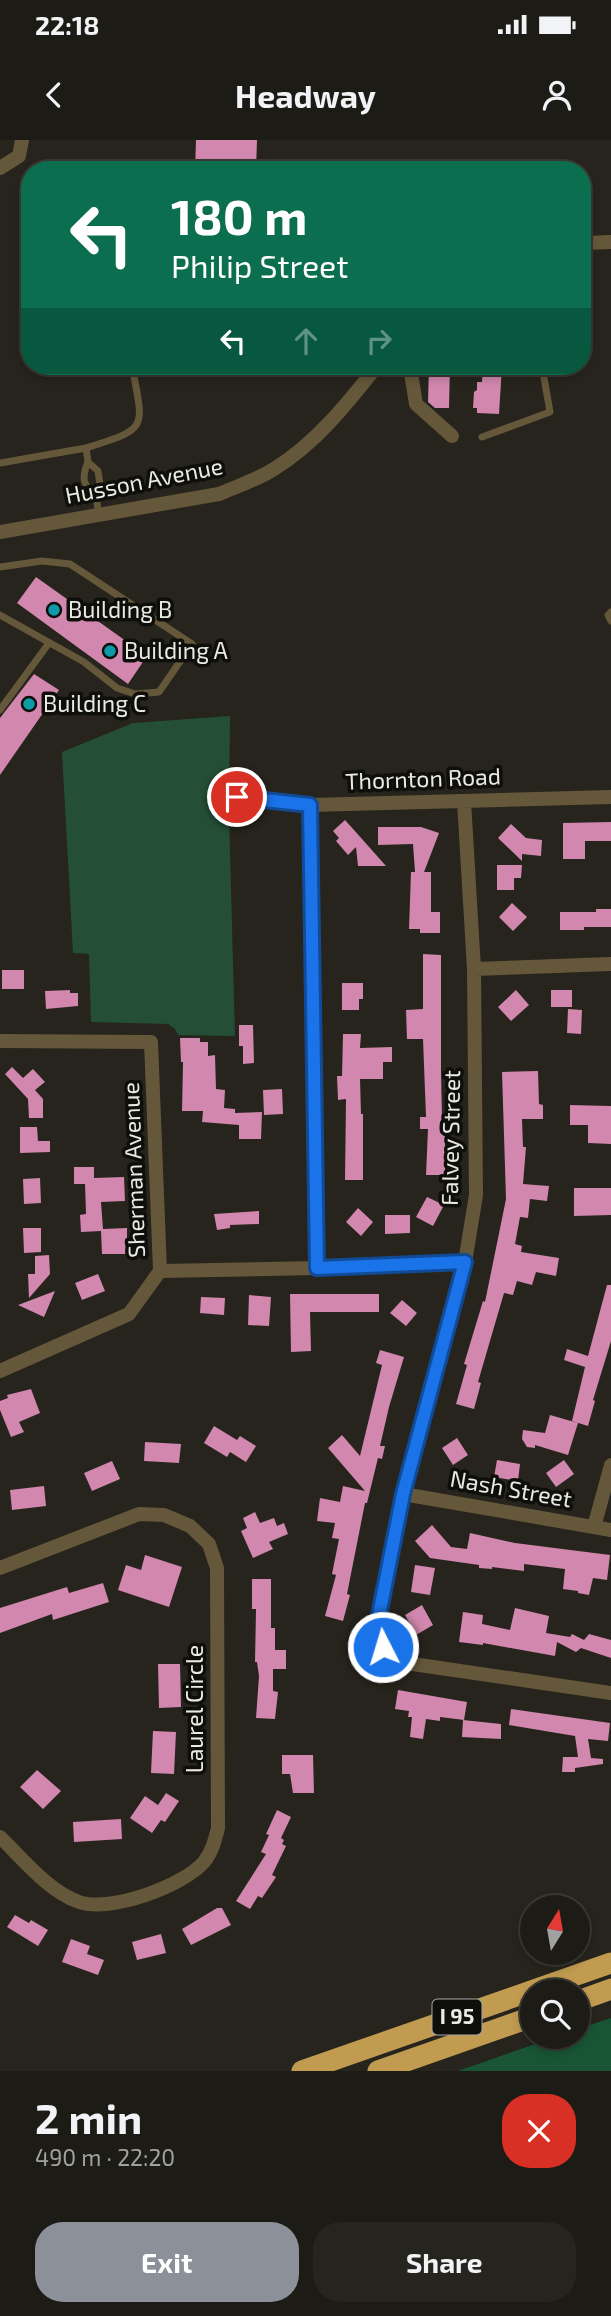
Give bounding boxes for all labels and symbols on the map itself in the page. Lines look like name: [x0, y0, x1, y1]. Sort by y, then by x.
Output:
street label: Husson Avenue: [63, 451, 225, 509]
place label: Building B: [68, 595, 172, 623]
marker: Building B: [46, 602, 62, 618]
place label: Building A: [124, 636, 229, 664]
marker: Building A: [102, 643, 118, 659]
place label: Building C: [43, 689, 146, 717]
marker: Building C: [21, 696, 37, 712]
street label: Thornton Road: [345, 761, 501, 795]
pin: [207, 767, 267, 827]
street label: Falvey Street: [435, 1070, 465, 1206]
street label: Sherman Avenue: [116, 1082, 150, 1258]
street label: Nash Street: [448, 1464, 574, 1513]
position arrow: [346, 1610, 420, 1684]
street label: Laurel Circle: [180, 1645, 208, 1773]
north arrow: [520, 1895, 590, 1965]
road number: I 95: [433, 2000, 482, 2035]

